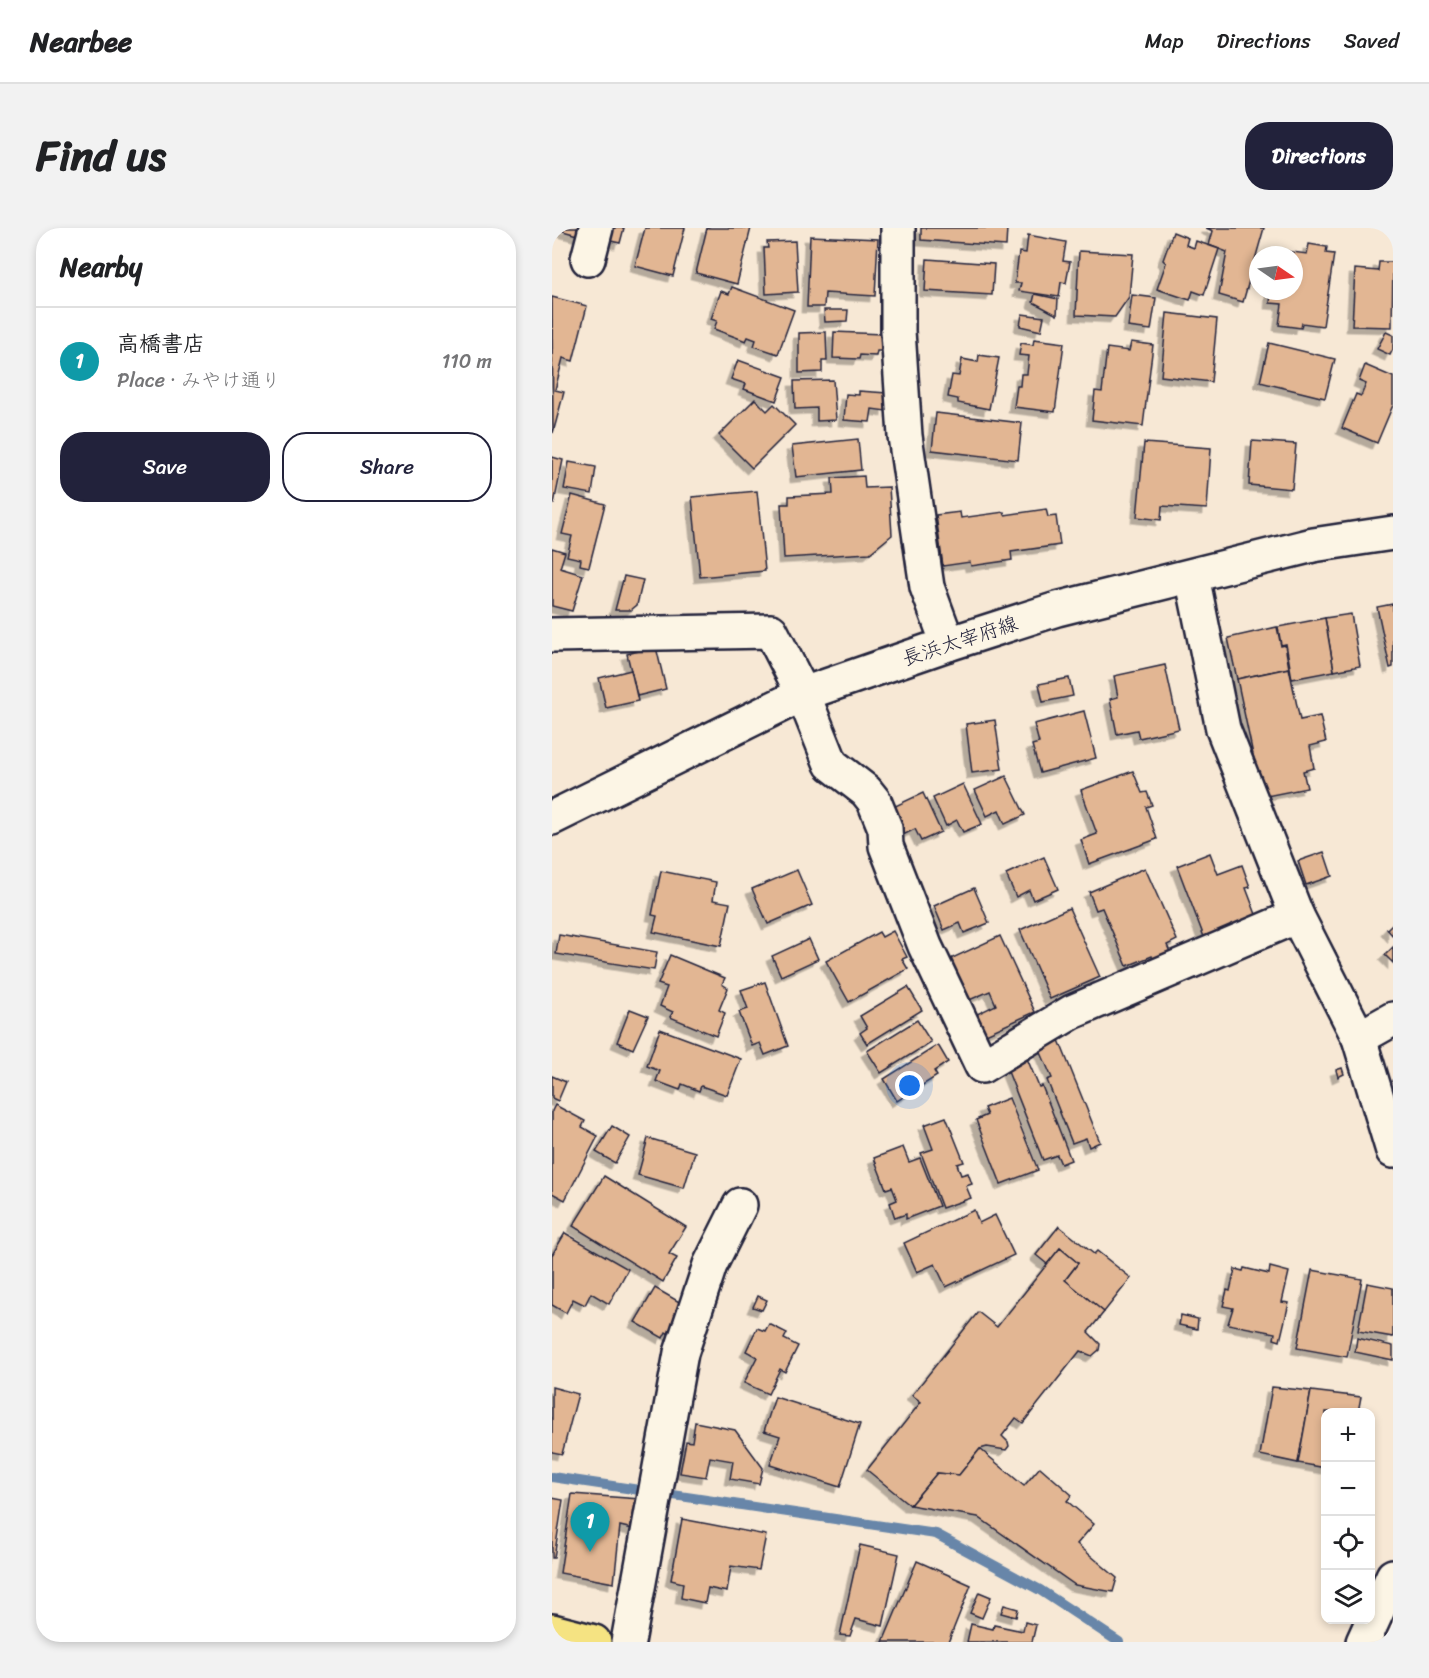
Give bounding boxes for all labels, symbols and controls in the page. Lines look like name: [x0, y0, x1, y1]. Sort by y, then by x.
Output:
text: Nearbee: [30, 17, 132, 66]
text: Map: [1145, 22, 1183, 60]
text: Directions: [1216, 22, 1311, 60]
text: Saved: [1344, 22, 1399, 60]
text: Find us: [36, 119, 166, 193]
button: Directions: [1245, 122, 1393, 190]
text: Nearby: [60, 244, 142, 290]
north arrow: [1249, 246, 1303, 300]
text: 高橋書店: [117, 324, 205, 363]
text: 1: [75, 344, 84, 379]
text: 110 m: [442, 344, 492, 379]
text: Place · みやけ通り: [117, 363, 281, 398]
button: Save: [60, 432, 270, 502]
button: Share: [282, 432, 492, 502]
street label: 長浜太宰府線: [898, 606, 1022, 676]
your location: [895, 1071, 924, 1100]
map controls: [1321, 1408, 1375, 1624]
button: +: [1321, 1408, 1375, 1462]
button: −: [1321, 1462, 1375, 1516]
pin: 1: [570, 1502, 609, 1552]
button: locate: [1321, 1516, 1375, 1570]
button: layers: [1321, 1570, 1375, 1624]

